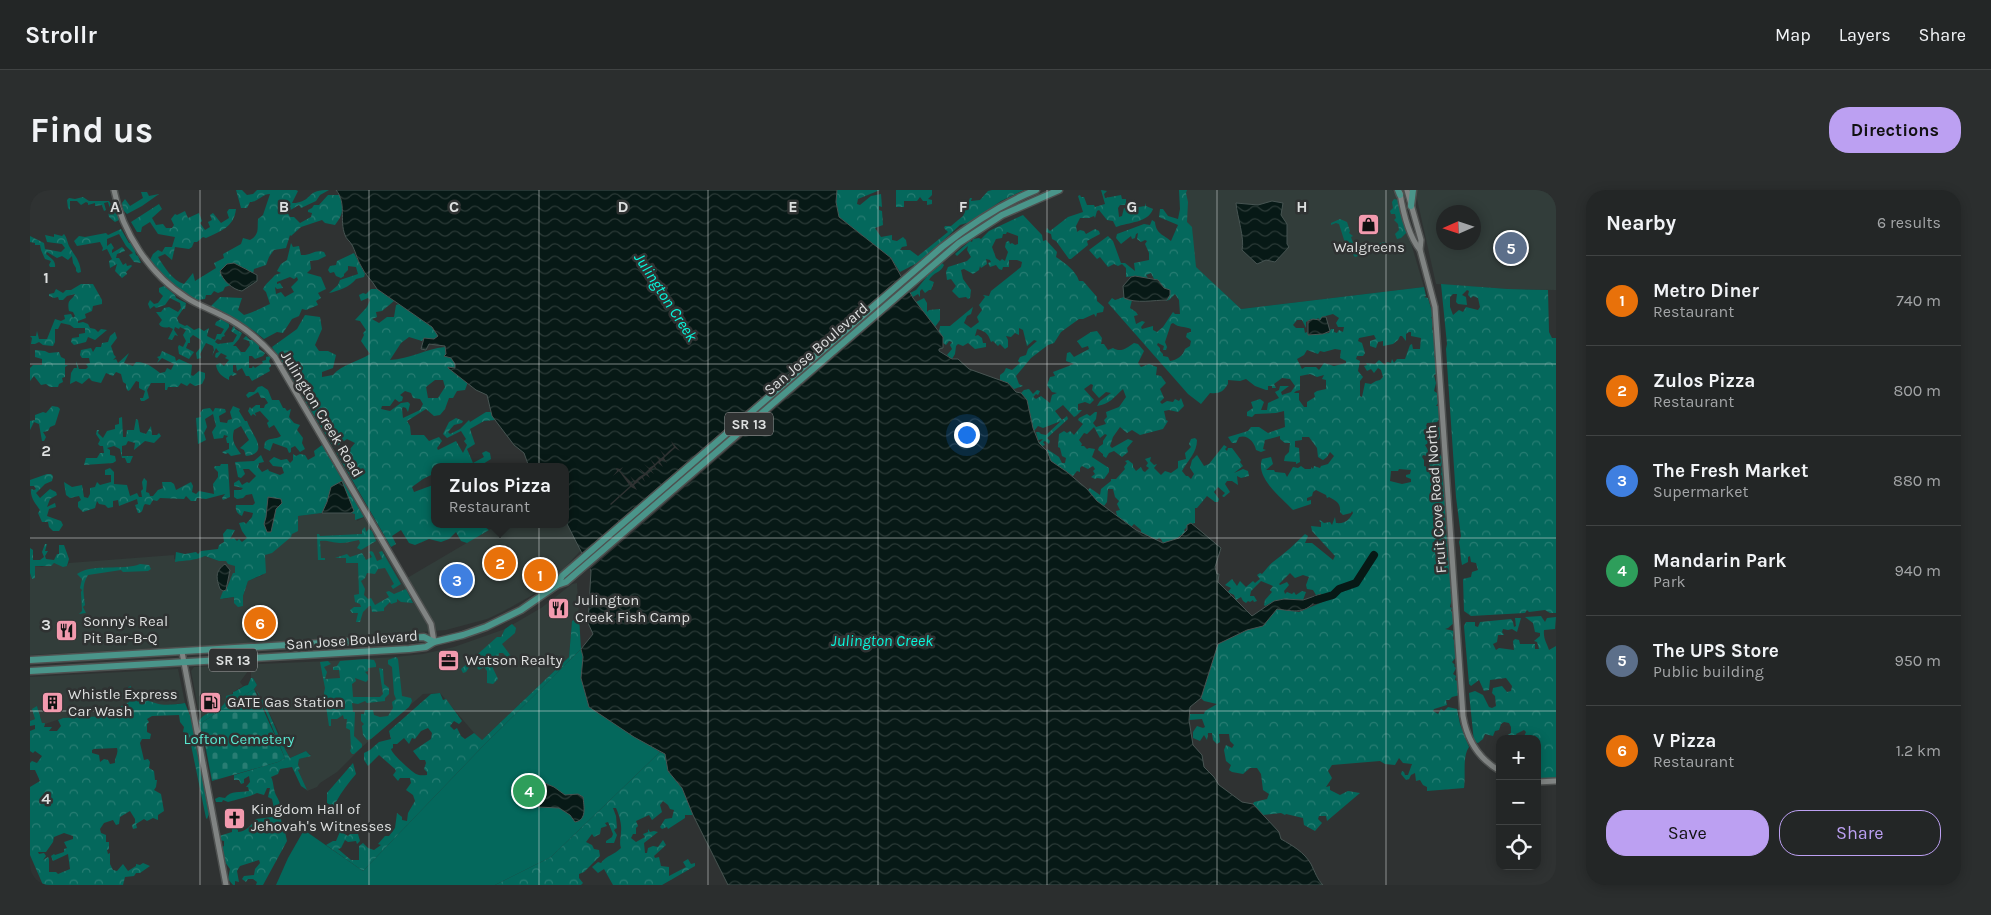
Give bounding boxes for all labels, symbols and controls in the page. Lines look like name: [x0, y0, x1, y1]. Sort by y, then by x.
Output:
text: Strollr: [25, 21, 97, 49]
text: Map: [1775, 24, 1811, 46]
text: Layers: [1839, 24, 1891, 46]
text: Share: [1919, 24, 1966, 46]
button: Directions: [1829, 107, 1961, 153]
text: Find us: [30, 110, 153, 151]
text: A: [110, 197, 120, 216]
text: B: [279, 197, 289, 216]
text: C: [449, 197, 459, 216]
text: D: [618, 197, 629, 216]
text: E: [788, 197, 798, 216]
text: F: [959, 197, 968, 216]
text: G: [1127, 197, 1137, 216]
text: H: [1296, 197, 1308, 216]
north arrow: [1436, 205, 1481, 250]
text: Nearby: [1606, 211, 1676, 235]
shop icon: Walgreens: [1357, 212, 1381, 236]
text: 6 results: [1877, 213, 1941, 232]
pin: 5: [1495, 229, 1527, 267]
place label: Walgreens: [1333, 238, 1405, 256]
water label: Julington Creek: [630, 249, 702, 346]
text: 1: [43, 268, 49, 287]
text: Metro Diner: [1653, 280, 1759, 302]
text: 1: [1619, 291, 1625, 310]
text: 740 m: [1896, 291, 1941, 310]
street label: San Jose Boulevard: [760, 299, 872, 399]
text: Restaurant: [1653, 302, 1734, 321]
street label: Julington Creek Road: [277, 348, 367, 480]
text: Zulos Pizza: [1653, 370, 1755, 392]
text: 2: [1617, 381, 1627, 400]
text: 800 m: [1893, 381, 1941, 400]
text: Restaurant: [1653, 392, 1734, 411]
road number: SR 13: [725, 412, 773, 435]
your location: [954, 422, 980, 448]
street label: Fruit Cove Road North: [1422, 424, 1450, 574]
text: 2: [41, 441, 51, 460]
text: The Fresh Market: [1653, 460, 1808, 482]
popup: [431, 463, 569, 528]
text: 3: [1617, 471, 1627, 490]
text: 880 m: [1893, 471, 1941, 490]
text: Zulos Pizza: [449, 475, 551, 497]
text: Supermarket: [1653, 482, 1749, 501]
text: Restaurant: [449, 497, 530, 516]
pin: 2: [484, 544, 516, 582]
text: Mandarin Park: [1653, 550, 1787, 572]
pin: 1: [524, 556, 556, 594]
pin: 3: [441, 561, 473, 599]
text: 4: [1617, 561, 1627, 580]
text: 940 m: [1895, 561, 1941, 580]
text: Park: [1653, 572, 1685, 591]
place label: Julington Creek Fish Camp: [575, 591, 690, 626]
restaurant icon: Julington Creek Fish Camp: [547, 597, 571, 621]
pin: 6: [244, 604, 276, 642]
place label: Sonny's Real Pit Bar-B-Q: [83, 612, 168, 647]
text: 3: [41, 615, 51, 634]
restaurant icon: Sonny's Real Pit Bar-B-Q: [55, 618, 79, 642]
street label: San Jose Boulevard: [286, 626, 418, 654]
water label: Julington Creek: [831, 631, 934, 650]
text: The UPS Store: [1653, 640, 1779, 662]
road number: SR 13: [209, 648, 257, 672]
office icon: Watson Realty: [437, 648, 461, 672]
place label: Watson Realty: [465, 651, 563, 669]
text: 5: [1617, 651, 1627, 670]
text: 950 m: [1894, 651, 1941, 670]
text: Public building: [1653, 662, 1764, 681]
place label: Whistle Express Car Wash: [68, 685, 178, 720]
fuel station icon: GATE Gas Station: [199, 690, 223, 714]
building icon: Whistle Express Car Wash: [40, 691, 64, 715]
place label: GATE Gas Station: [227, 693, 344, 711]
park label: Lofton Cemetery: [183, 730, 295, 748]
text: V Pizza: [1653, 730, 1716, 752]
map controls: [1496, 735, 1541, 870]
button: +: [1496, 735, 1541, 780]
text: 6: [1617, 741, 1627, 760]
text: 1.2 km: [1896, 741, 1941, 760]
text: Restaurant: [1653, 752, 1734, 771]
pin: 4: [513, 772, 545, 810]
button: −: [1496, 780, 1541, 825]
text: 4: [41, 789, 51, 808]
place label: Kingdom Hall of Jehovah's Witnesses: [251, 800, 392, 835]
church icon: Kingdom Hall of Jehovah's Witnesses: [223, 806, 247, 830]
button: Save: [1606, 810, 1769, 856]
button: Share: [1779, 810, 1941, 856]
button: locate: [1496, 825, 1541, 870]

